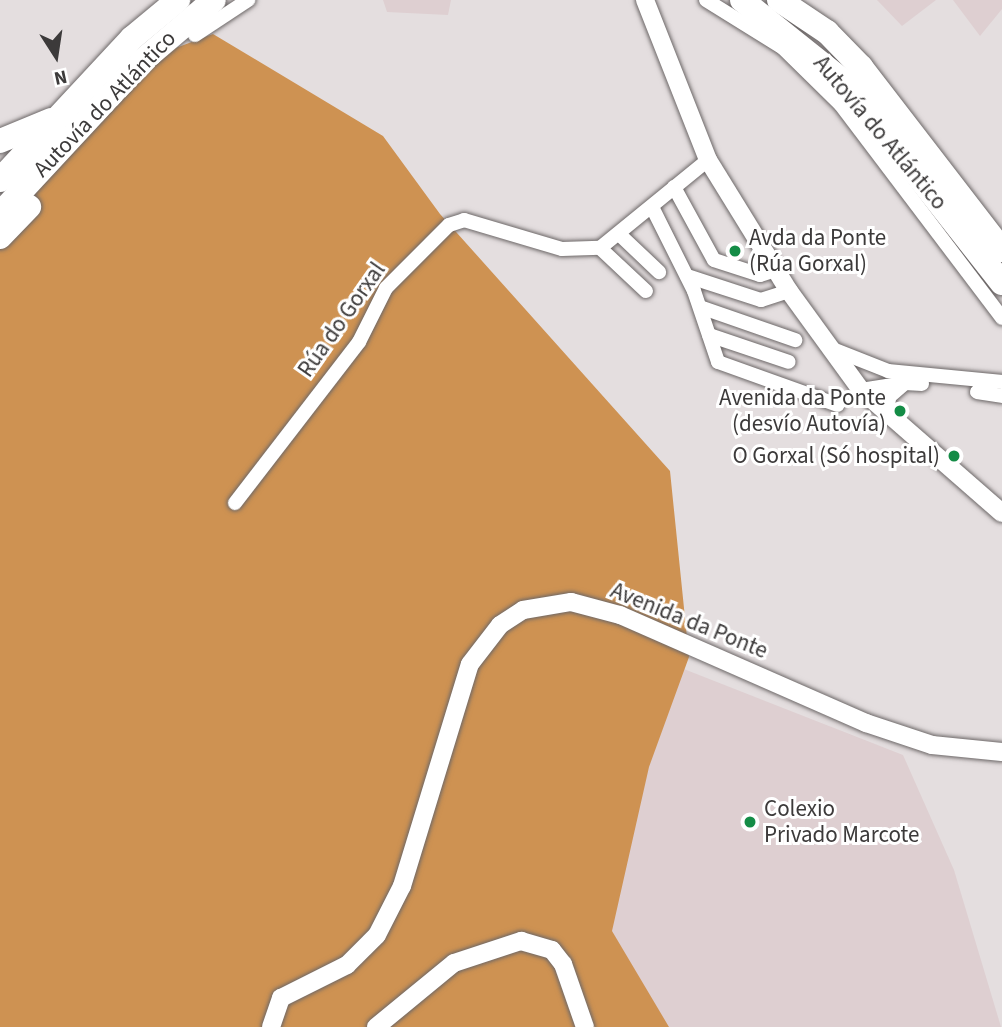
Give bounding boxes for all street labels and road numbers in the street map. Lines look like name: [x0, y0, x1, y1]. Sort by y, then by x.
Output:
street label: Autovía do Atlántico: [28, 25, 182, 183]
street label: Autovía do Atlántico: [807, 50, 953, 216]
street label: Rúa do Gorxal: [292, 257, 392, 383]
street label: Avenida da Ponte: [606, 577, 772, 665]

